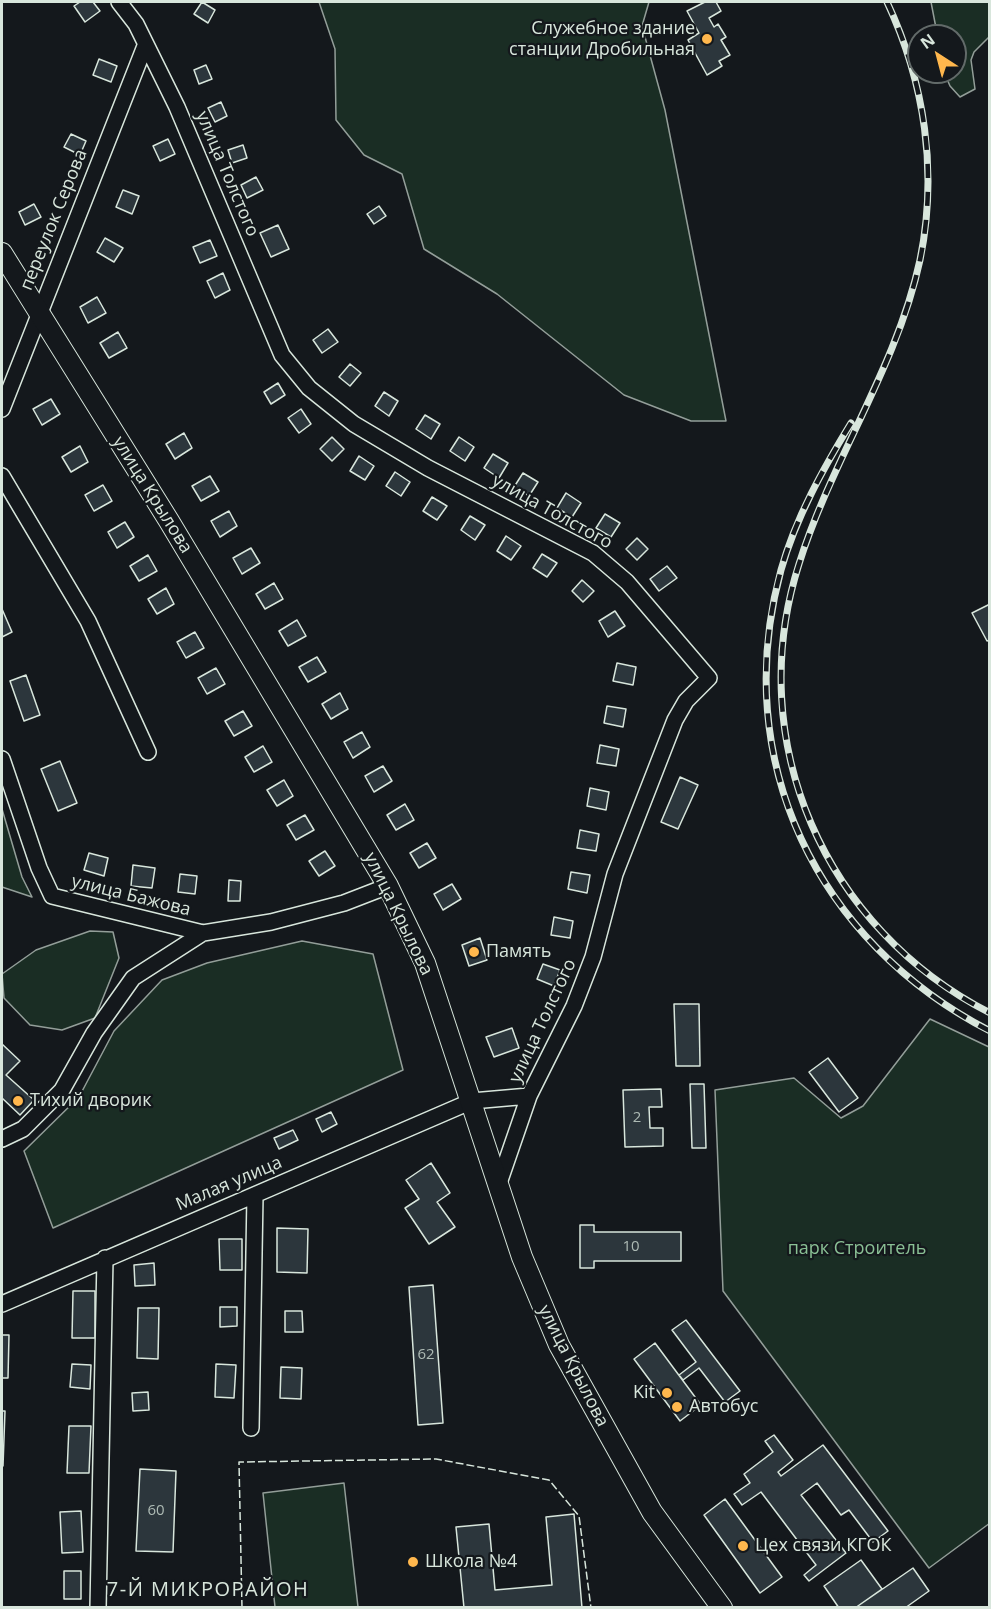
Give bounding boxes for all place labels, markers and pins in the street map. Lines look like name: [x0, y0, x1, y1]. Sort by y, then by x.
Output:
place label: Служебное здание станции Дробильная: [509, 18, 695, 60]
marker: Служебное здание станции Дробильная: [700, 32, 714, 46]
place label: Память: [486, 941, 551, 963]
marker: Память: [467, 945, 481, 959]
place label: Тихий дворик: [30, 1090, 152, 1112]
marker: Тихий дворик: [11, 1094, 25, 1108]
place label: Kit: [633, 1382, 655, 1404]
marker: Kit: [660, 1386, 674, 1400]
place label: Автобус: [689, 1396, 758, 1418]
marker: Автобус: [670, 1400, 684, 1414]
place label: Цех связи КГОК: [755, 1535, 892, 1557]
marker: Цех связи КГОК: [736, 1539, 750, 1553]
place label: Школа №4: [425, 1551, 517, 1573]
marker: Школа №4: [406, 1555, 420, 1569]

